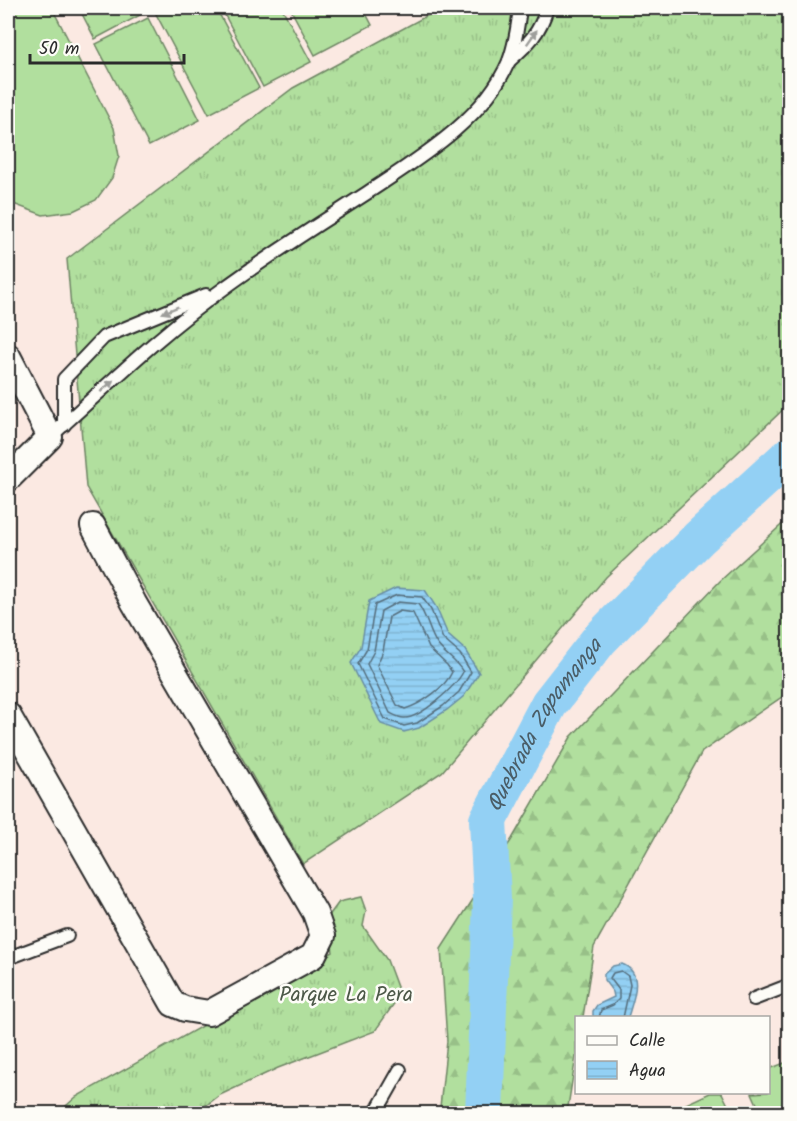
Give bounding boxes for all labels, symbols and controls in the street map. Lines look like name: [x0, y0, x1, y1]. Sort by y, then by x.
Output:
scale bar: [30, 27, 184, 65]
one-way arrow: [526, 30, 538, 46]
text: 50 m: [39, 35, 79, 64]
one-way arrow: [160, 305, 178, 315]
one-way arrow: [99, 380, 114, 393]
water label: Quebrada Zapamanga: [478, 629, 613, 818]
park label: Parque La Pera: [279, 979, 413, 1012]
legend: [575, 1016, 770, 1094]
text: Calle: [629, 1027, 665, 1056]
text: Agua: [629, 1057, 666, 1086]

